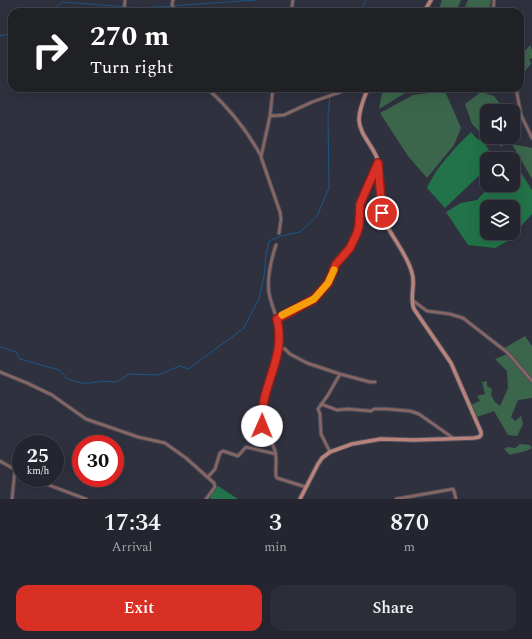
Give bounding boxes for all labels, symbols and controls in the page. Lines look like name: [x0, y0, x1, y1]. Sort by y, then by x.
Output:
text: 270 m: [90, 15, 169, 58]
icon: right: [24, 24, 76, 76]
text: Turn right: [90, 54, 173, 81]
map controls: [480, 104, 520, 240]
button: sound: [480, 104, 520, 144]
button: search: [480, 152, 520, 192]
pin: [365, 196, 399, 230]
button: layers: [480, 200, 520, 240]
icon: arrive: [371, 202, 393, 224]
position arrow: [241, 405, 283, 447]
speed limit sign: 30: [72, 435, 124, 487]
text: 25: [27, 441, 49, 471]
text: km/h: [27, 463, 49, 479]
text: 17:34: [103, 505, 161, 541]
text: 3: [269, 505, 282, 541]
text: 870: [390, 505, 429, 541]
text: Arrival: [112, 537, 152, 557]
text: min: [264, 537, 287, 557]
text: m: [404, 537, 415, 557]
button: Exit: [16, 585, 262, 631]
button: Share: [270, 585, 516, 631]

